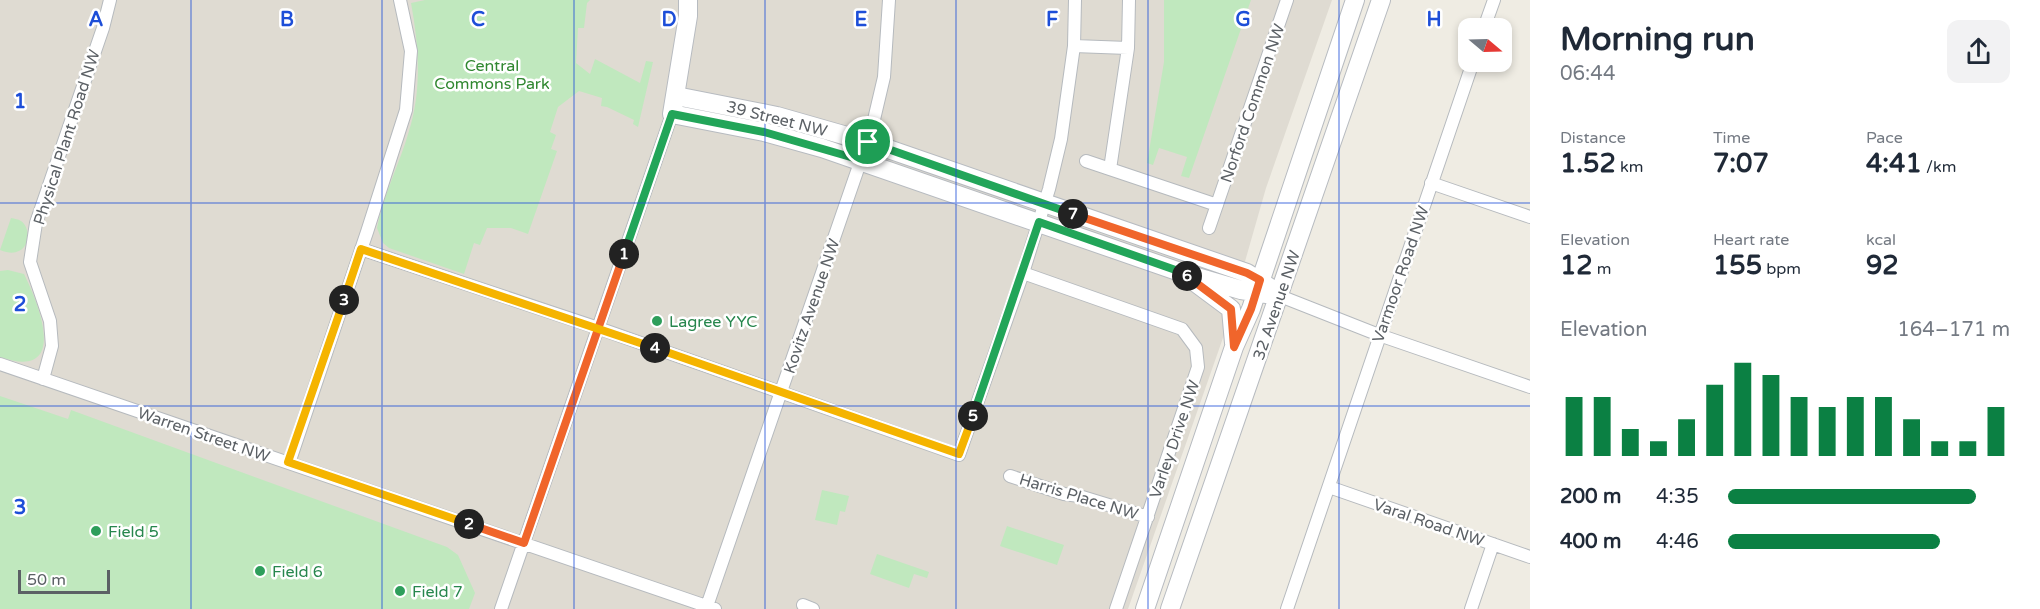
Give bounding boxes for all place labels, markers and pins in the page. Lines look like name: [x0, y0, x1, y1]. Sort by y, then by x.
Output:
pin: [842, 116, 893, 167]
pin: 7: [1058, 199, 1088, 229]
pin: 1: [609, 239, 639, 269]
pin: 6: [1172, 261, 1202, 291]
pin: 3: [329, 285, 359, 315]
place label: Lagree YYC: [669, 312, 757, 332]
marker: Lagree YYC: [650, 314, 664, 328]
pin: 4: [640, 333, 670, 363]
pin: 5: [958, 401, 988, 431]
pin: 2: [454, 509, 484, 539]
place label: Field 5: [108, 522, 159, 542]
marker: Field 5: [89, 524, 103, 538]
place label: Field 6: [272, 562, 323, 582]
marker: Field 6: [253, 564, 267, 578]
place label: Field 7: [412, 582, 463, 602]
marker: Field 7: [393, 584, 407, 598]

